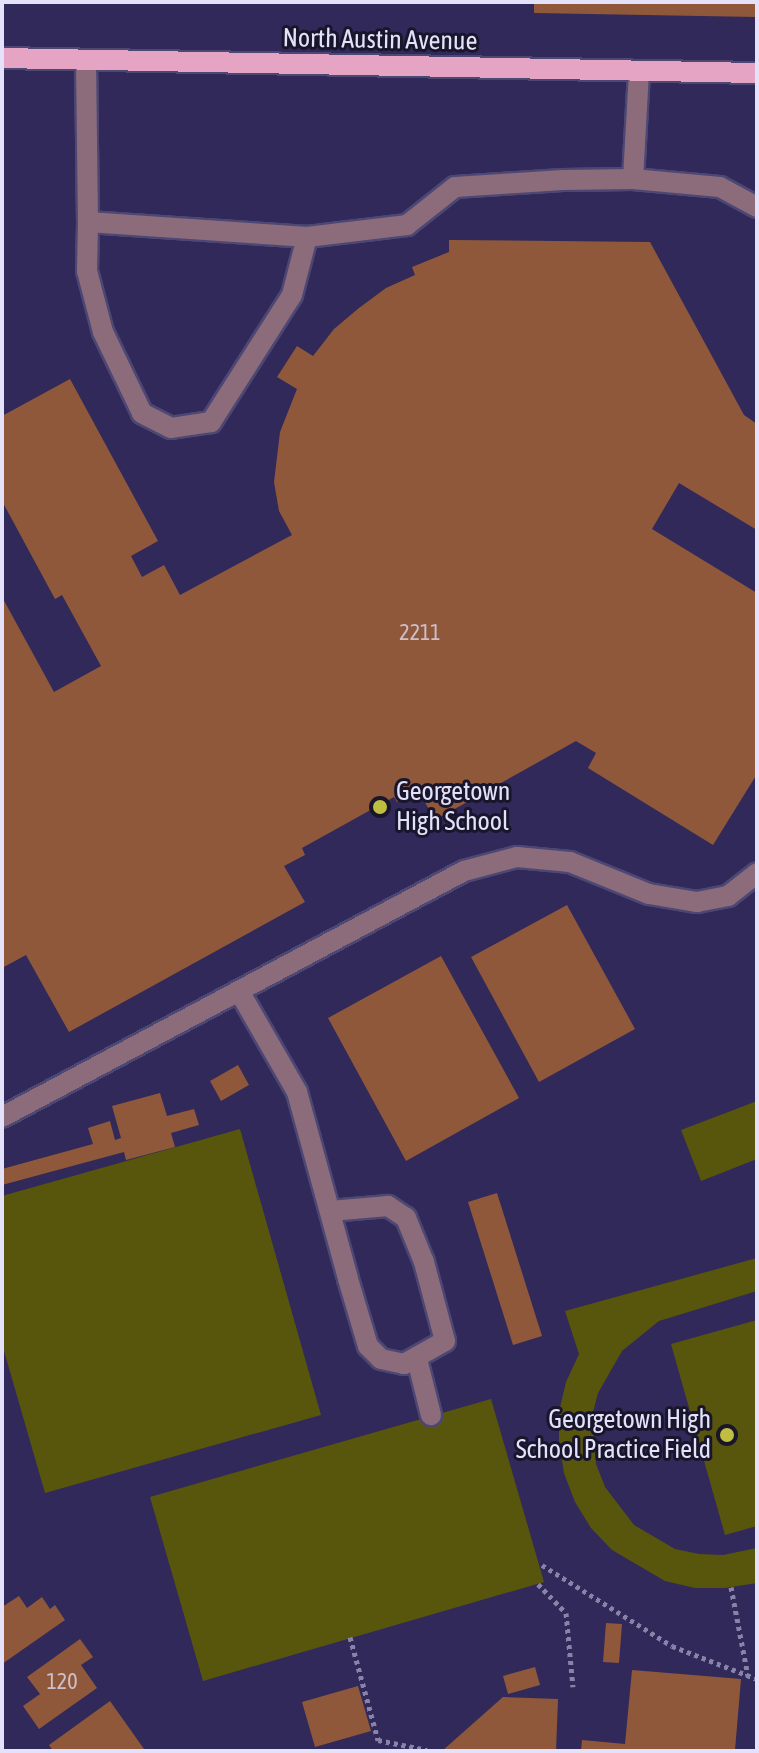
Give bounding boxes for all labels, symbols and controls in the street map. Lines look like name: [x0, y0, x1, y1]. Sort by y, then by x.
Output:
street label: North Austin Avenue: [282, 23, 478, 57]
house number: 2211: [399, 620, 441, 646]
place label: Georgetown High School: [396, 776, 510, 838]
marker: Georgetown High School: [371, 798, 389, 816]
place label: Georgetown High School Practice Field: [516, 1404, 711, 1466]
marker: Georgetown High School Practice Field: [718, 1426, 736, 1444]
house number: 120: [46, 1669, 78, 1695]

